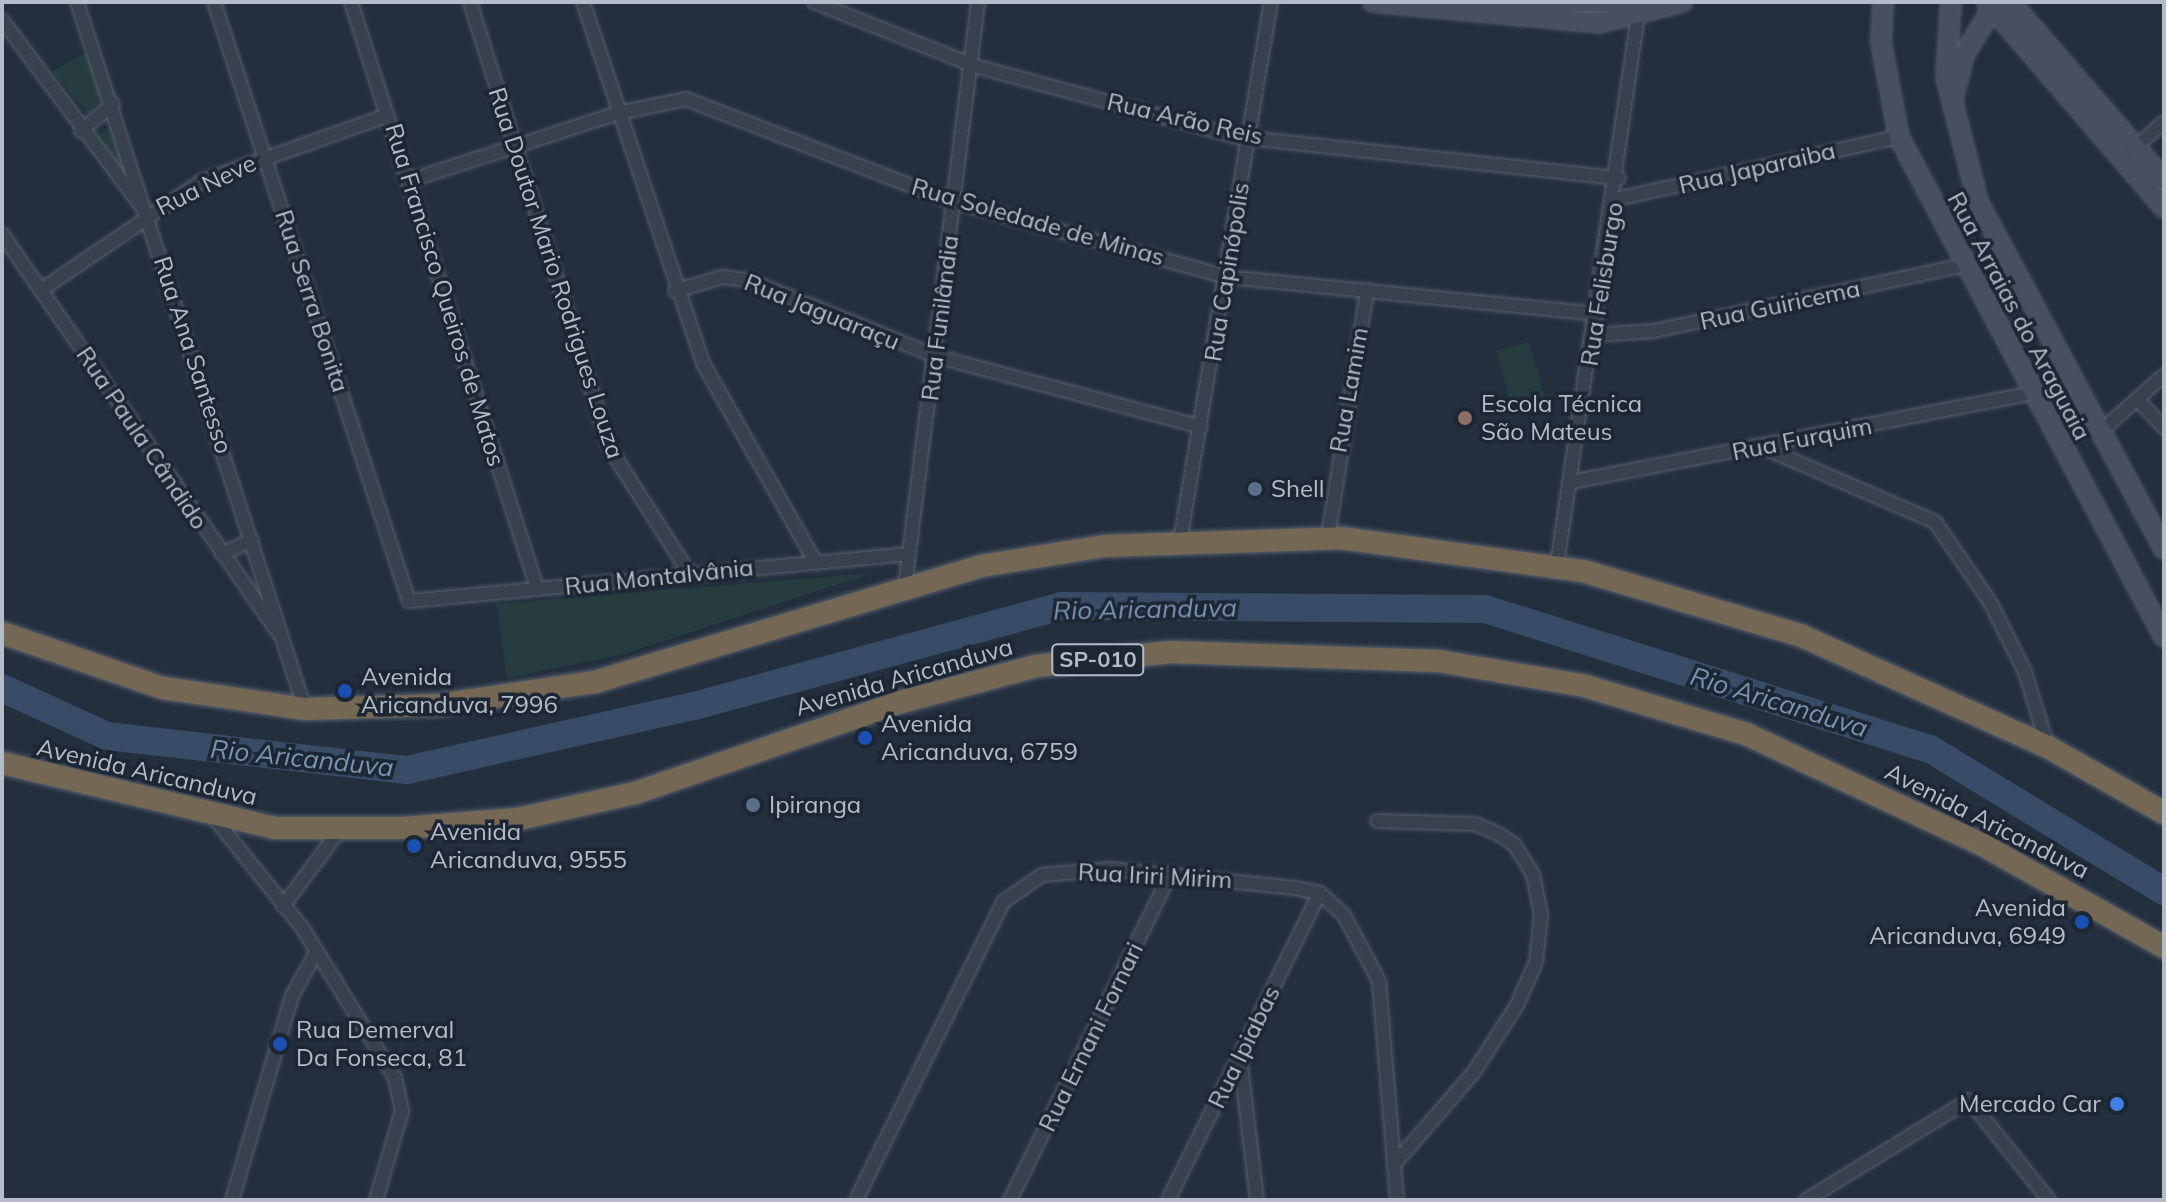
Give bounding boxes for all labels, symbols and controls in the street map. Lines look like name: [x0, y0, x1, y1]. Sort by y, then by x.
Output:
street label: Rua Doutor Mario Rodrigues Louza: [482, 84, 630, 462]
street label: Rua Arão Reis: [1104, 87, 1266, 151]
street label: Rua Francisco Queiros de Matos: [379, 120, 511, 470]
street label: Rua Japaraiba: [1676, 136, 1838, 200]
street label: Rua Neve: [151, 148, 261, 222]
street label: Rua Soledade de Minas: [908, 172, 1168, 272]
street label: Rua Capinópolis: [1199, 180, 1255, 364]
street label: Rua Arraias do Araguaia: [1941, 187, 2097, 445]
street label: Rua Felisburgo: [1575, 200, 1629, 368]
street label: Rua Serra Bonita: [269, 206, 355, 396]
street label: Rua Funilândia: [916, 234, 964, 402]
street label: Rua Ana Santesso: [148, 253, 238, 457]
street label: Rua Jaguaraçu: [740, 268, 904, 356]
street label: Rua Guiricema: [1697, 274, 1863, 336]
street label: Rua Lamim: [1324, 325, 1374, 455]
street label: Rua Paula Cândido: [70, 341, 214, 535]
place label: Escola Técnica São Mateus: [1481, 390, 1642, 446]
marker: Escola Técnica São Mateus: [1456, 409, 1474, 427]
street label: Rua Furquim: [1730, 411, 1874, 467]
place label: Shell: [1271, 475, 1324, 503]
marker: Shell: [1246, 480, 1264, 498]
street label: Rua Montalvânia: [563, 553, 755, 601]
water label: Rio Aricanduva: [1053, 592, 1237, 626]
street label: Avenida Aricanduva: [792, 632, 1016, 722]
road number: SP-010: [1050, 642, 1146, 678]
water label: Rio Aricanduva: [1687, 660, 1871, 744]
place label: Avenida Aricanduva, 7996: [361, 663, 558, 719]
marker: Avenida Aricanduva, 7996: [336, 682, 354, 700]
place label: Avenida Aricanduva, 6759: [881, 710, 1078, 766]
marker: Avenida Aricanduva, 6759: [856, 729, 874, 747]
street label: Avenida Aricanduva: [34, 733, 260, 811]
water label: Rio Aricanduva: [209, 733, 395, 783]
street label: Avenida Aricanduva: [1880, 757, 2094, 885]
place label: Ipiranga: [769, 791, 861, 819]
marker: Ipiranga: [744, 796, 762, 814]
place label: Avenida Aricanduva, 9555: [430, 818, 627, 874]
marker: Avenida Aricanduva, 9555: [405, 837, 423, 855]
street label: Rua Iriri Mirim: [1077, 858, 1233, 894]
place label: Avenida Aricanduva, 6949: [1869, 894, 2066, 950]
marker: Avenida Aricanduva, 6949: [2073, 913, 2091, 931]
street label: Rua Ernani Fornari: [1033, 938, 1149, 1136]
street label: Rua Ipiabas: [1202, 981, 1286, 1113]
place label: Rua Demerval Da Fonseca, 81: [296, 1016, 467, 1072]
marker: Rua Demerval Da Fonseca, 81: [271, 1035, 289, 1053]
place label: Mercado Car: [1959, 1090, 2101, 1118]
marker: Mercado Car: [2108, 1095, 2126, 1113]

